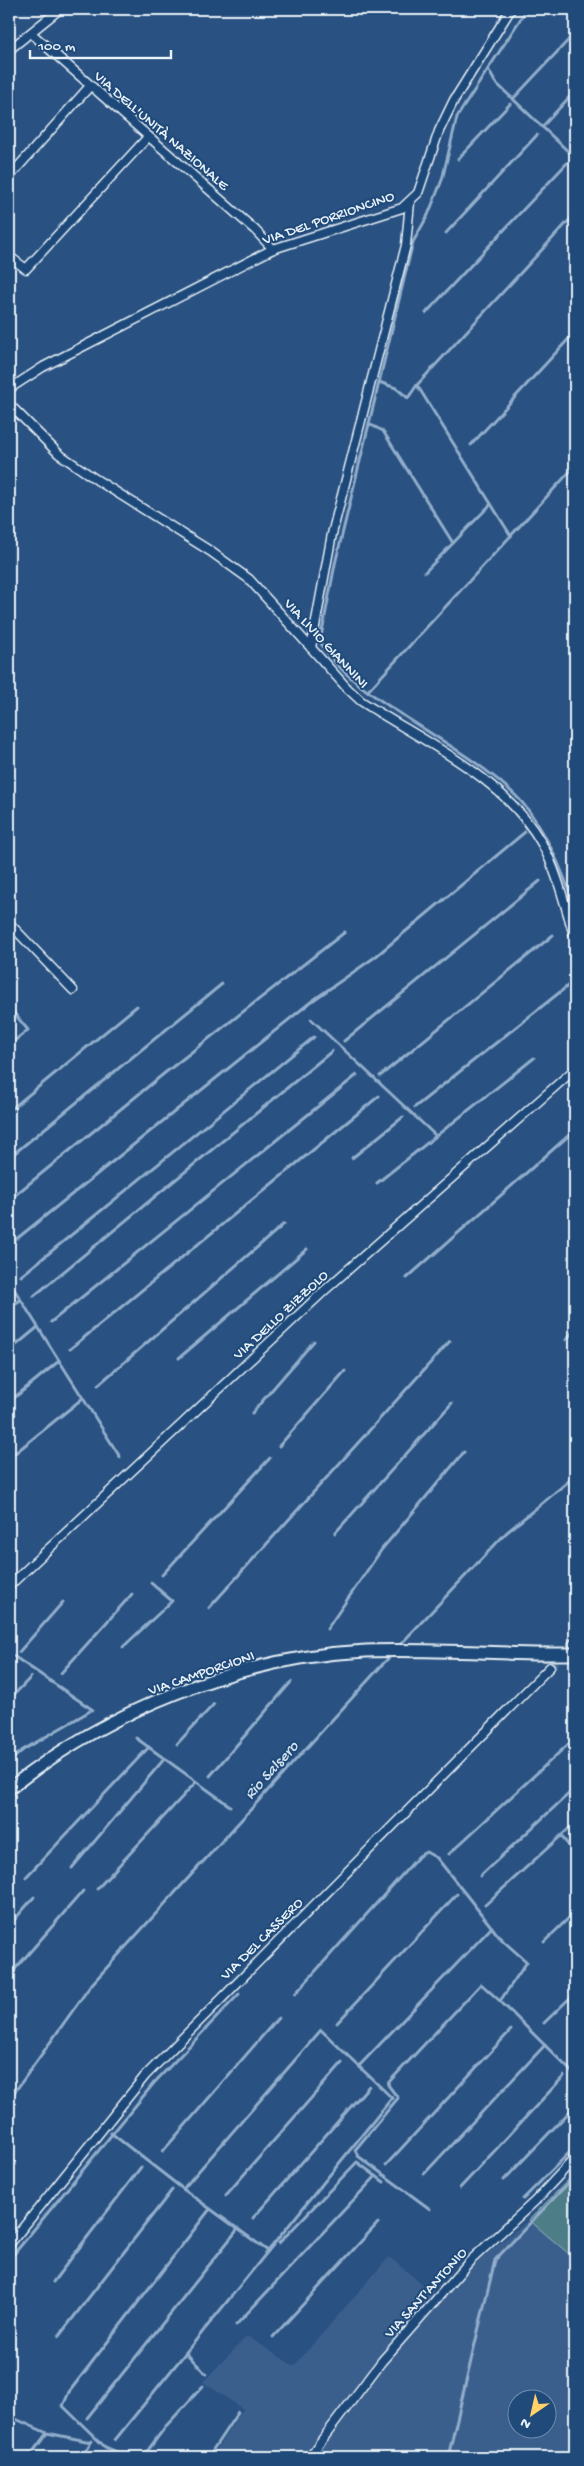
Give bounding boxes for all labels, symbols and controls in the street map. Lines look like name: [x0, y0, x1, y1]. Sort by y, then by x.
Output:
scale bar: [30, 28, 171, 60]
text: 100 m: [37, 38, 76, 56]
street label: VIA DELL'UNITÀ NAZIONALE: [89, 67, 232, 195]
street label: VIA DEL PORRIONCINO: [259, 188, 397, 250]
street label: VIA LIVIO GIANNINI: [279, 595, 372, 693]
street label: VIA DELLO ZIZZOLO: [229, 1267, 333, 1365]
street label: VIA CAMPORCIONI: [145, 1647, 257, 1701]
water label: Rio Salsero: [241, 1738, 304, 1804]
street label: VIA DEL CASSERO: [217, 1894, 308, 1985]
street label: VIA SANT'ANTONIO: [381, 2244, 472, 2343]
north arrow: [506, 2388, 556, 2438]
text: N: [518, 2413, 535, 2432]

